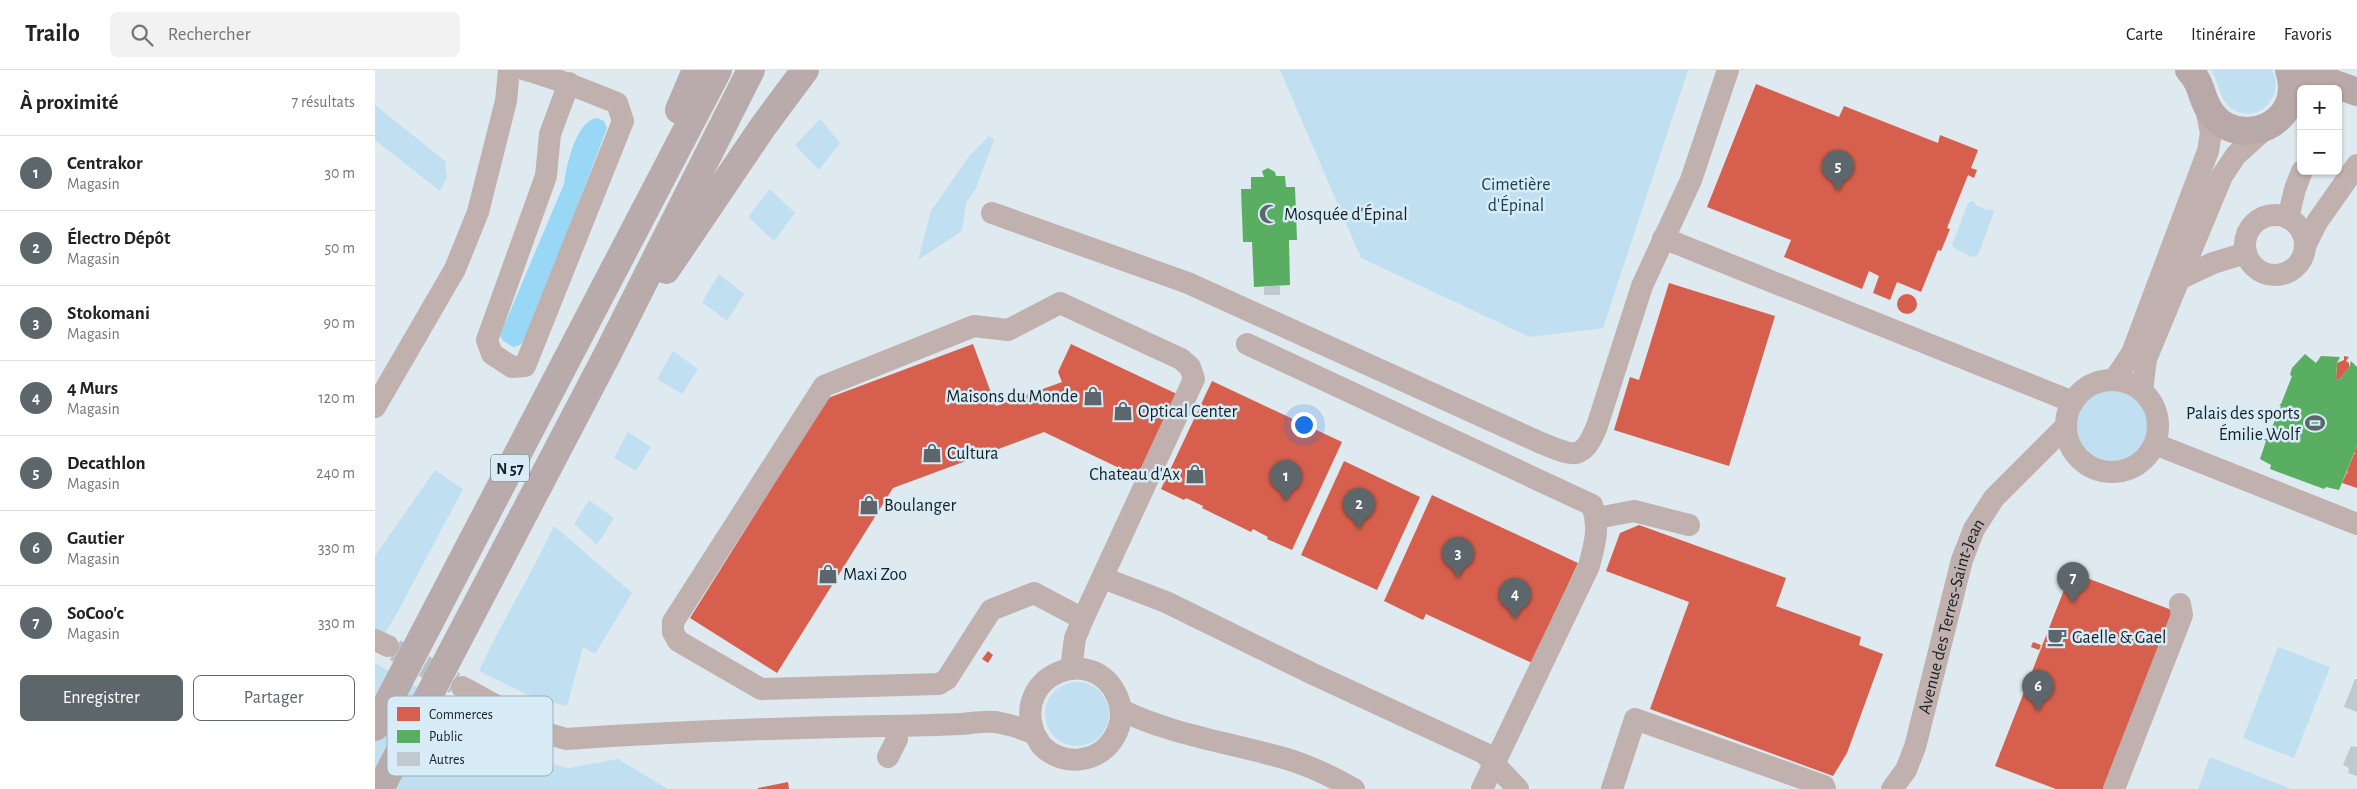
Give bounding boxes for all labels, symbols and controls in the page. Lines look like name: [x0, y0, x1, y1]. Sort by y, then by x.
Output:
search box: [110, 12, 460, 57]
icon: search: [128, 21, 156, 49]
text: Trailo: [25, 22, 80, 46]
text: Rechercher: [168, 25, 251, 44]
text: Carte: [2126, 26, 2163, 44]
text: Itinéraire: [2191, 26, 2256, 44]
text: Favoris: [2284, 26, 2332, 44]
map controls: [2297, 85, 2342, 175]
button: +: [2297, 85, 2342, 130]
text: À proximité: [20, 92, 118, 113]
text: 7 résultats: [292, 94, 355, 110]
button: −: [2297, 130, 2342, 175]
pin: 5: [1822, 150, 1854, 191]
text: Centrakor: [67, 154, 143, 173]
text: 1: [33, 165, 39, 181]
text: 30 m: [325, 165, 355, 181]
text: Magasin: [67, 176, 120, 192]
park label: Cimetière d'Épinal: [1482, 176, 1550, 215]
mosque icon: Mosquée d'Épinal: [1258, 203, 1280, 225]
place label: Mosquée d'Épinal: [1284, 203, 1408, 224]
text: Électro Dépôt: [67, 229, 170, 248]
text: 2: [32, 240, 40, 256]
text: 50 m: [324, 240, 355, 256]
text: Magasin: [67, 251, 120, 267]
text: Stokomani: [67, 304, 150, 323]
text: 3: [33, 315, 39, 331]
text: 90 m: [324, 315, 355, 331]
text: Magasin: [67, 326, 120, 342]
text: 4 Murs: [67, 379, 118, 398]
shop icon: Maisons du Monde: [1082, 385, 1104, 407]
place label: Maisons du Monde: [946, 388, 1078, 406]
text: 4: [32, 390, 40, 406]
text: 120 m: [318, 390, 355, 406]
shop icon: Optical Center: [1112, 400, 1134, 422]
text: Magasin: [67, 401, 120, 417]
place label: Optical Center: [1138, 403, 1238, 421]
place label: Palais des sports Émilie Wolf: [2186, 405, 2302, 444]
your location: [1291, 412, 1317, 438]
sports icon: Palais des sports Émilie Wolf: [2304, 412, 2326, 434]
shop icon: Cultura: [921, 442, 943, 464]
place label: Cultura: [947, 445, 998, 463]
text: Decathlon: [67, 454, 145, 473]
road number: N 57: [491, 454, 529, 482]
pin: 1: [1270, 460, 1302, 501]
shop icon: Chateau d'Ax: [1184, 463, 1206, 485]
text: 5: [33, 465, 39, 481]
text: 240 m: [316, 465, 355, 481]
place label: Chateau d'Ax: [1089, 466, 1180, 484]
text: Magasin: [67, 476, 120, 492]
pin: 2: [1343, 488, 1375, 529]
shop icon: Boulanger: [858, 494, 880, 516]
place label: Boulanger: [884, 497, 956, 515]
street label: Avenue des Terres-Saint-Jean: [1916, 516, 1988, 716]
text: Gautier: [67, 529, 124, 548]
pin: 3: [1442, 537, 1474, 578]
text: 6: [32, 540, 40, 556]
text: 330 m: [318, 540, 355, 556]
text: Magasin: [67, 551, 120, 567]
pin: 7: [2057, 562, 2089, 603]
shop icon: Maxi Zoo: [817, 563, 839, 585]
place label: Maxi Zoo: [843, 566, 907, 584]
pin: 4: [1499, 578, 1531, 619]
text: SoCoo'c: [67, 604, 124, 623]
text: 7: [33, 615, 39, 631]
text: 330 m: [318, 615, 355, 631]
text: Magasin: [67, 626, 120, 642]
cafe icon: Gaelle & Gael: [2046, 626, 2068, 648]
place label: Gaelle & Gael: [2072, 629, 2167, 647]
pin: 6: [2022, 670, 2054, 711]
button: Enregistrer: [20, 675, 183, 721]
button: Partager: [193, 675, 355, 721]
legend: [387, 696, 553, 776]
text: Commerces: [429, 708, 493, 722]
text: Public: [429, 730, 463, 744]
text: Autres: [429, 753, 465, 767]

